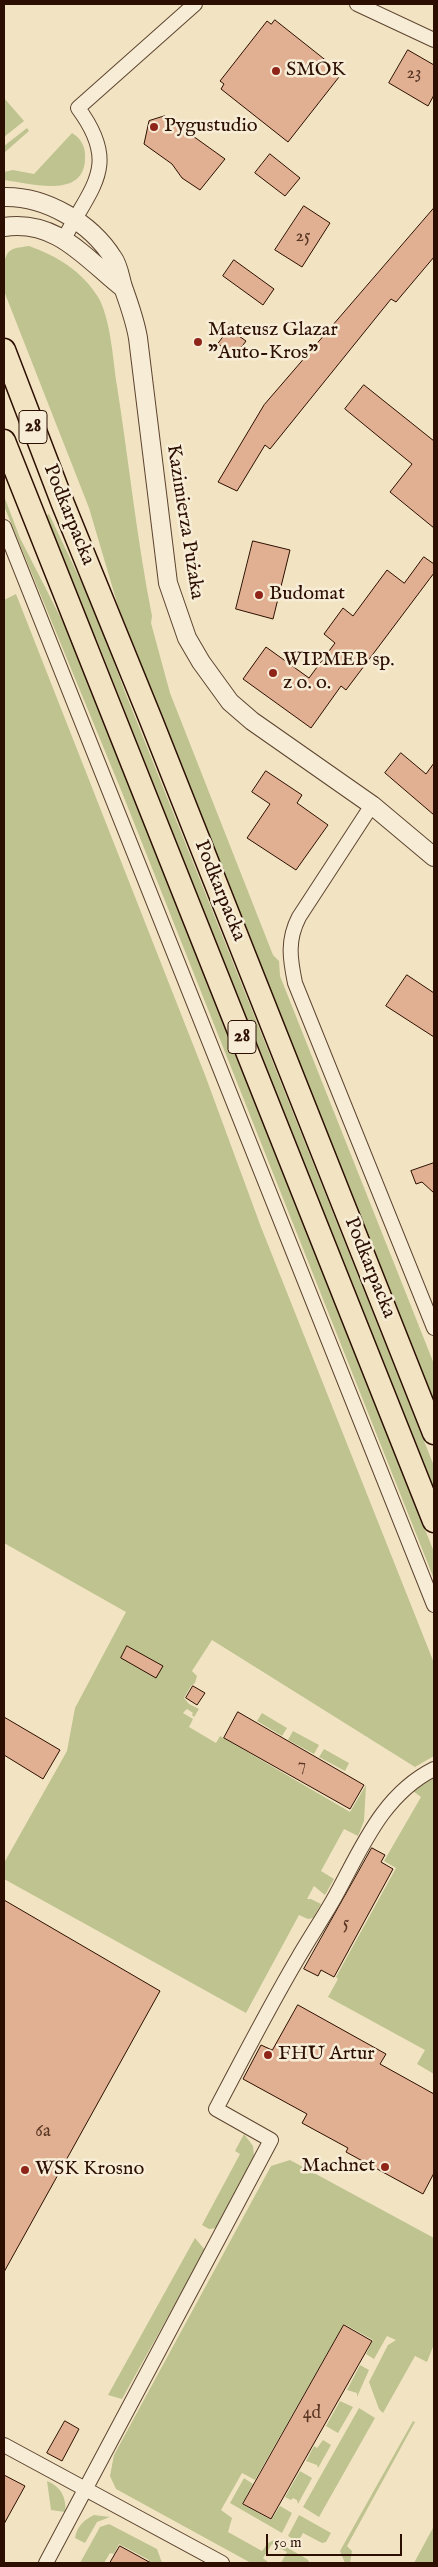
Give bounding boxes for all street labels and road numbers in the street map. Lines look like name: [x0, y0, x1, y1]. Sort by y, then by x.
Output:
road number: 28: [19, 411, 47, 444]
street label: Kazimierza Pużaka: [160, 443, 208, 601]
street label: Podkarpacka: [37, 461, 99, 569]
street label: Podkarpacka: [188, 837, 250, 945]
road number: 28: [228, 1020, 256, 1054]
street label: Podkarpacka: [338, 1214, 400, 1322]

